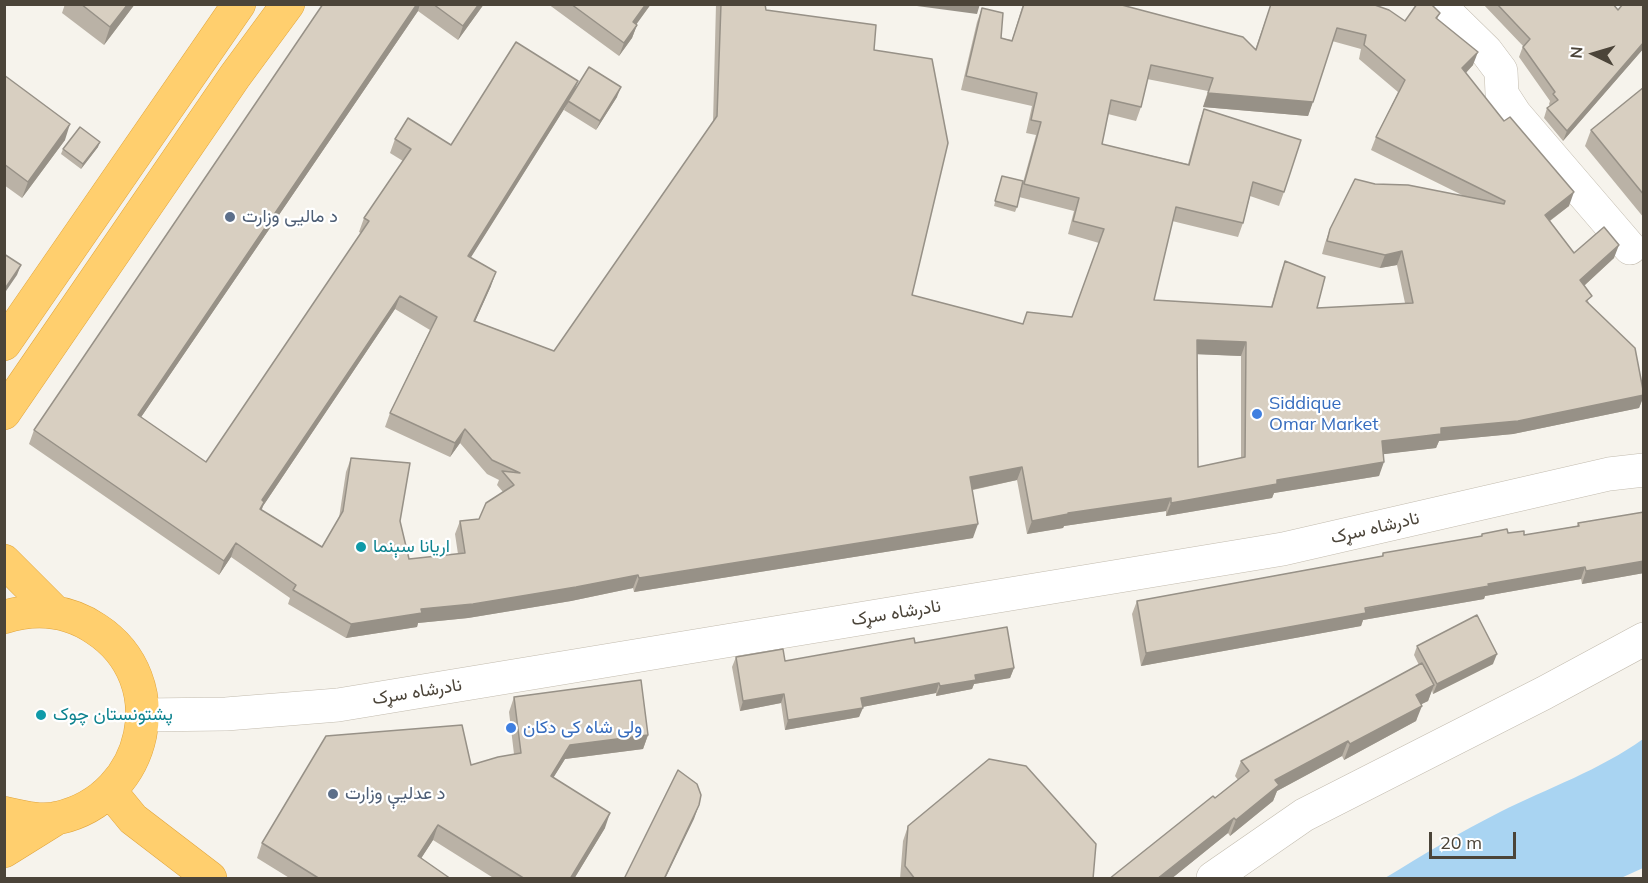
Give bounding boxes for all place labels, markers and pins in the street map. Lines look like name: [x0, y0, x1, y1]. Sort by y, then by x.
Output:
place label: د مالیی وزارت: [242, 206, 338, 228]
marker: د مالیی وزارت: [223, 210, 237, 224]
place label: Siddique Omar Market: [1269, 393, 1379, 436]
marker: Siddique Omar Market: [1250, 407, 1264, 421]
place label: اريانا سېنما: [373, 536, 450, 558]
marker: اريانا سېنما: [354, 540, 368, 554]
place label: پشتونستان چوک: [53, 704, 173, 726]
marker: پشتونستان چوک: [34, 708, 48, 722]
place label: ولی شاہ کی دکان: [523, 717, 642, 739]
marker: ولی شاہ کی دکان: [504, 721, 518, 735]
place label: د عدلیې وزارت: [345, 783, 445, 805]
marker: د عدلیې وزارت: [326, 787, 340, 801]

